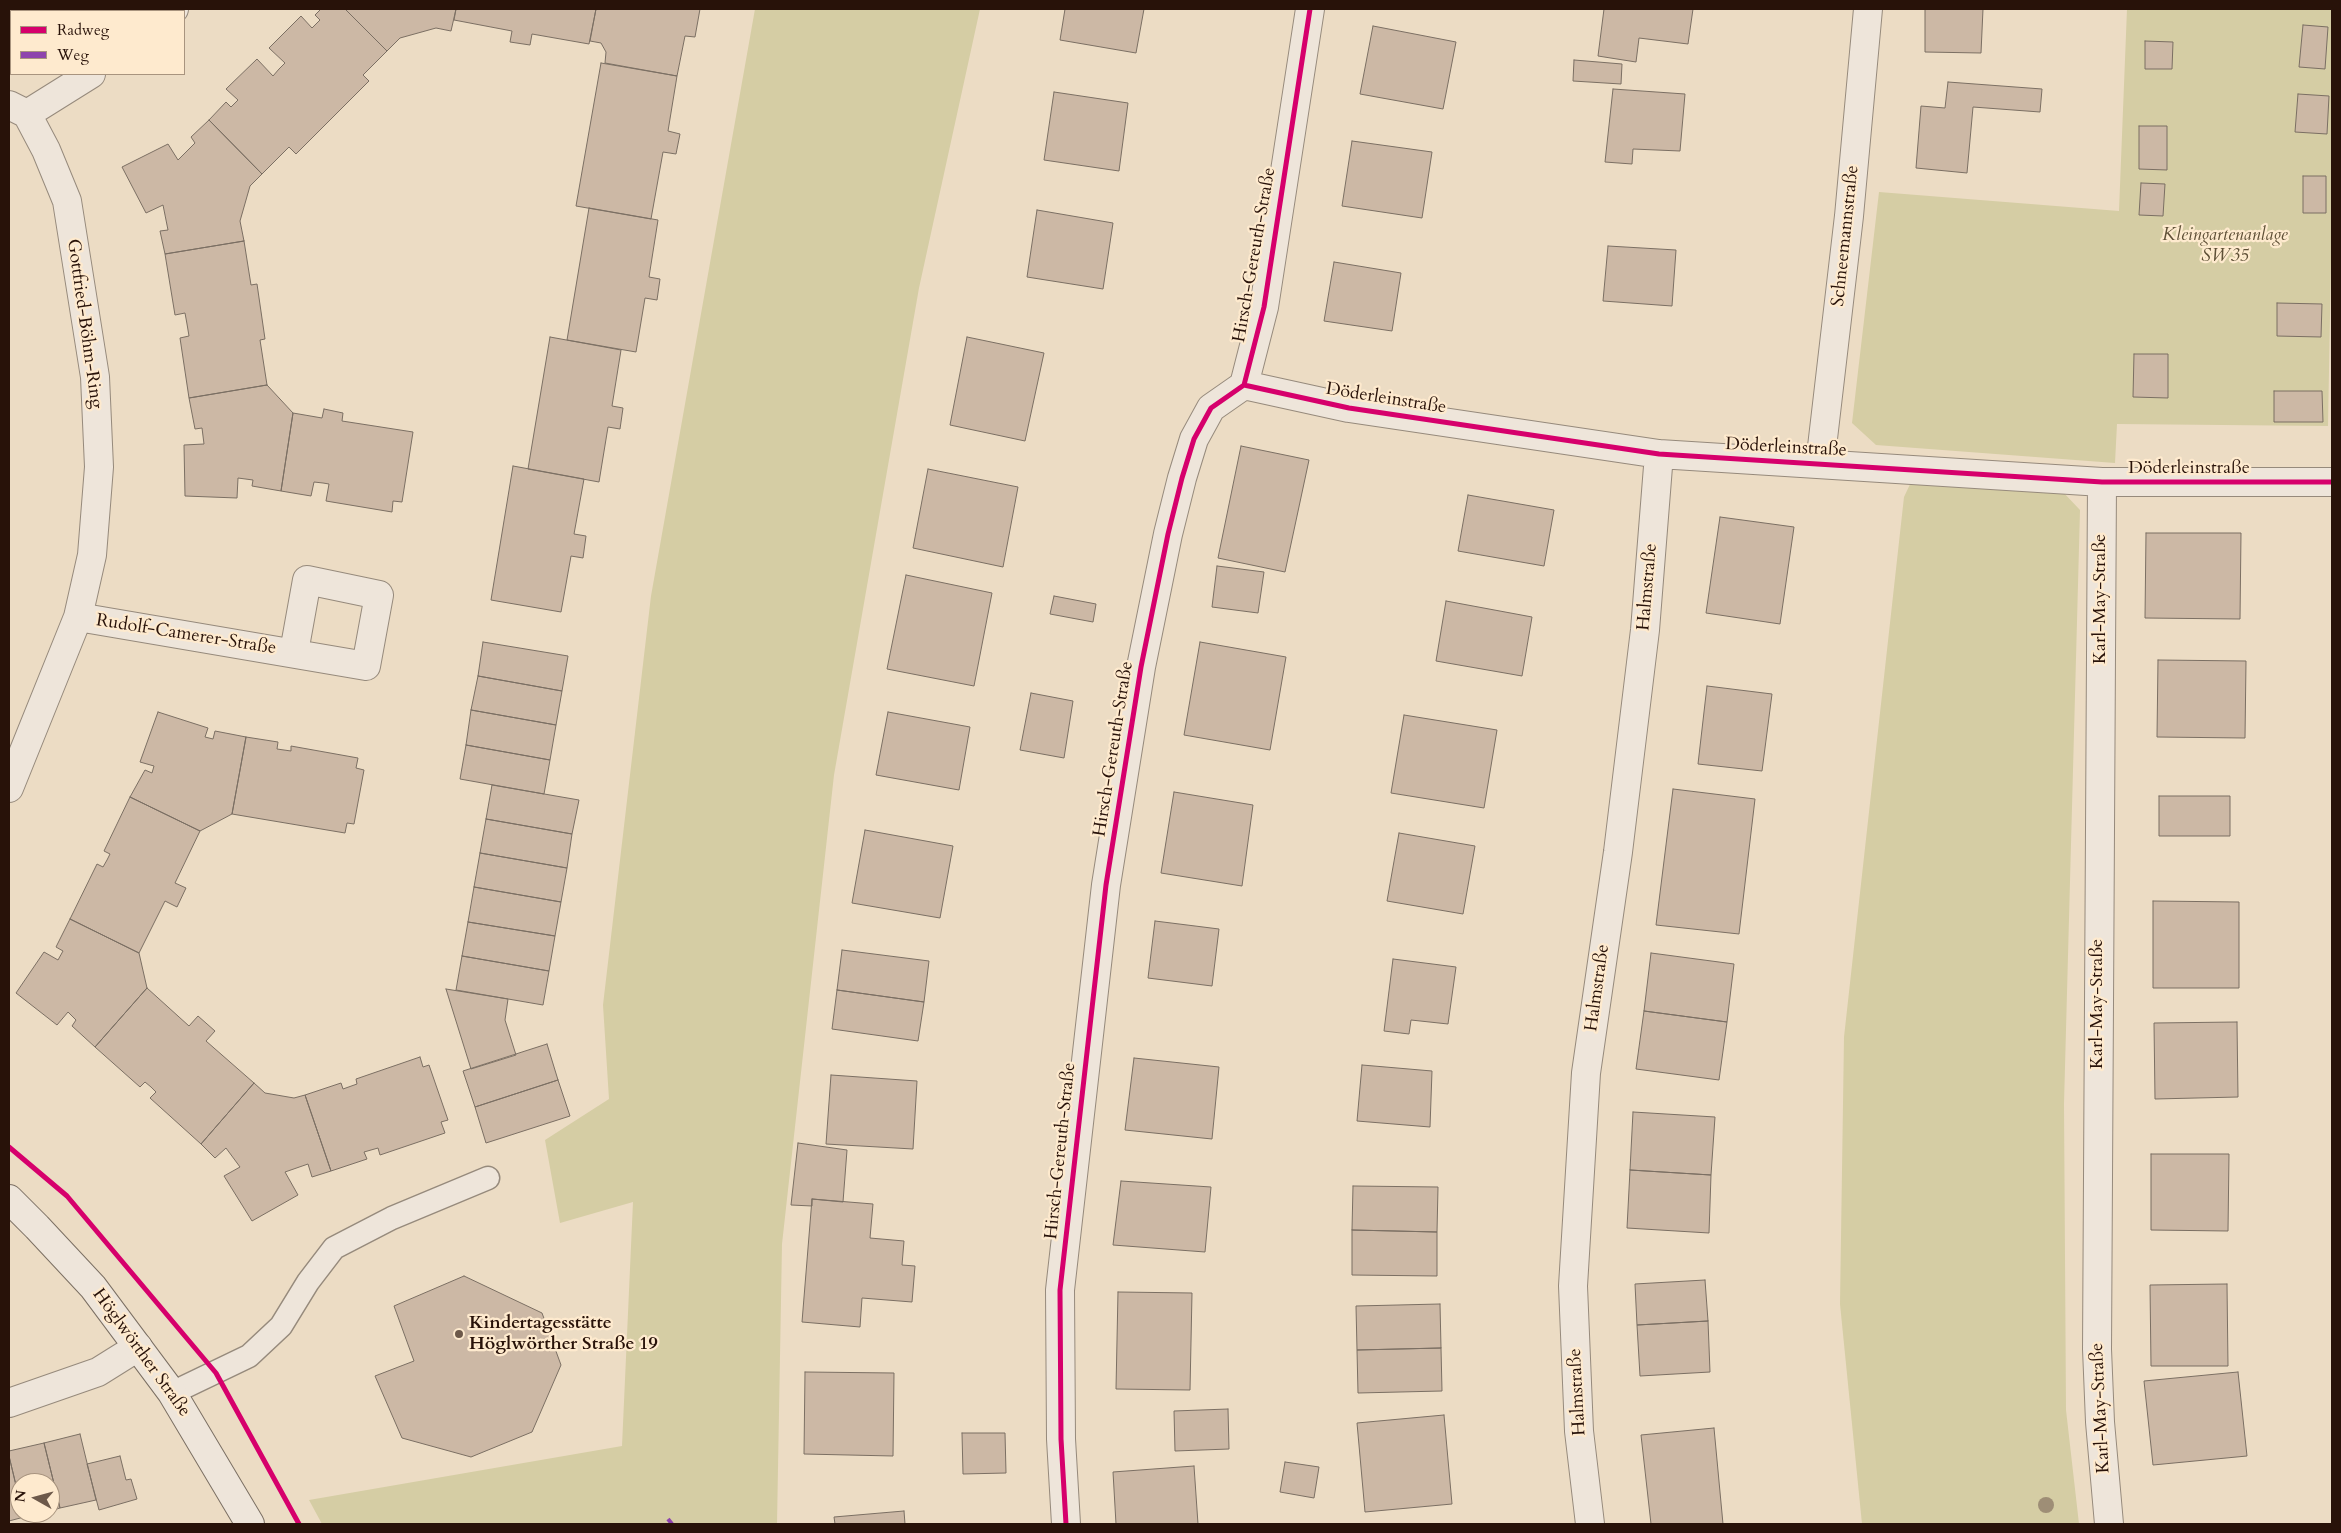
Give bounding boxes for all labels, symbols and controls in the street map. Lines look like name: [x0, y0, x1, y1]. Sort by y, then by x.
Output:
legend: [10, 10, 185, 75]
text: Radweg: [57, 20, 109, 40]
text: Weg: [57, 45, 89, 65]
street label: Schneemannstraße: [1828, 164, 1864, 308]
street label: Hirsch-Gereuth-Straße: [1229, 166, 1281, 344]
park label: Kleingartenanlage SW35: [2162, 225, 2288, 268]
street label: Gottfried-Böhm-Ring: [61, 238, 107, 410]
street label: Döderleinstraße: [1324, 379, 1448, 419]
street label: Döderleinstraße: [1725, 434, 1847, 462]
street label: Döderleinstraße: [2128, 458, 2250, 480]
street label: Karl-May-Straße: [2090, 534, 2112, 664]
street label: Halmstraße: [1633, 542, 1663, 632]
street label: Rudolf-Camerer-Straße: [94, 610, 278, 660]
street label: Hirsch-Gereuth-Straße: [1089, 660, 1139, 838]
street label: Karl-May-Straße: [2087, 939, 2109, 1069]
street label: Halmstraße: [1581, 943, 1615, 1033]
street label: Hirsch-Gereuth-Straße: [1041, 1062, 1081, 1240]
street label: Höglwörther Straße: [87, 1285, 195, 1421]
place label: Kindertagesstätte Höglwörther Straße 19: [469, 1313, 658, 1356]
marker: Kindertagesstätte Höglwörther Straße 19: [453, 1328, 465, 1340]
street label: Karl-May-Straße: [2087, 1342, 2115, 1474]
street label: Halmstraße: [1565, 1348, 1591, 1436]
north arrow: [10, 1473, 60, 1523]
text: N: [10, 1489, 31, 1503]

